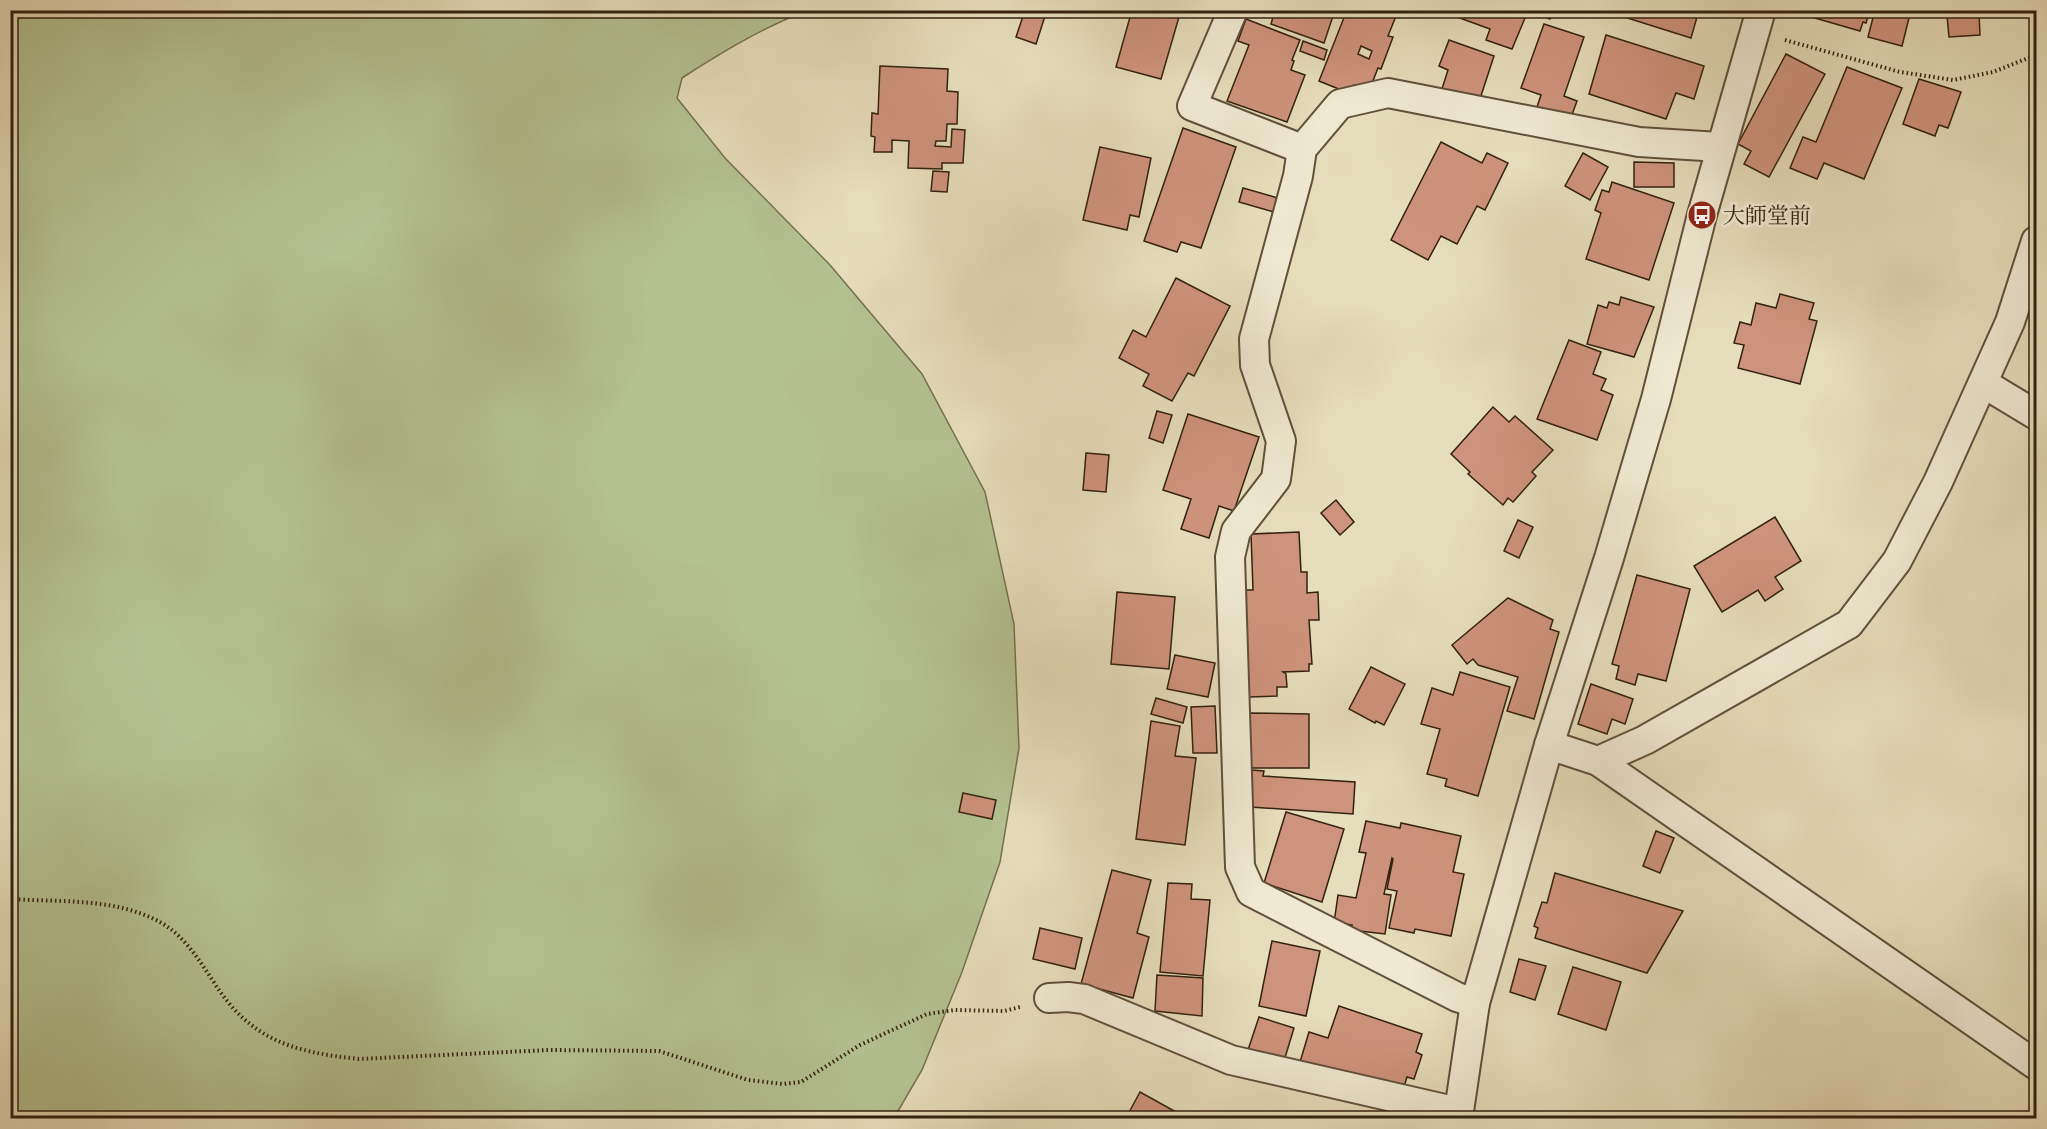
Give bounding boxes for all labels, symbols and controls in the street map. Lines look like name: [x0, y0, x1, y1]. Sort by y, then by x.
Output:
bus stop icon: 大師堂前: [1686, 199, 1718, 231]
place label: 大師堂前: [1723, 201, 1811, 230]

